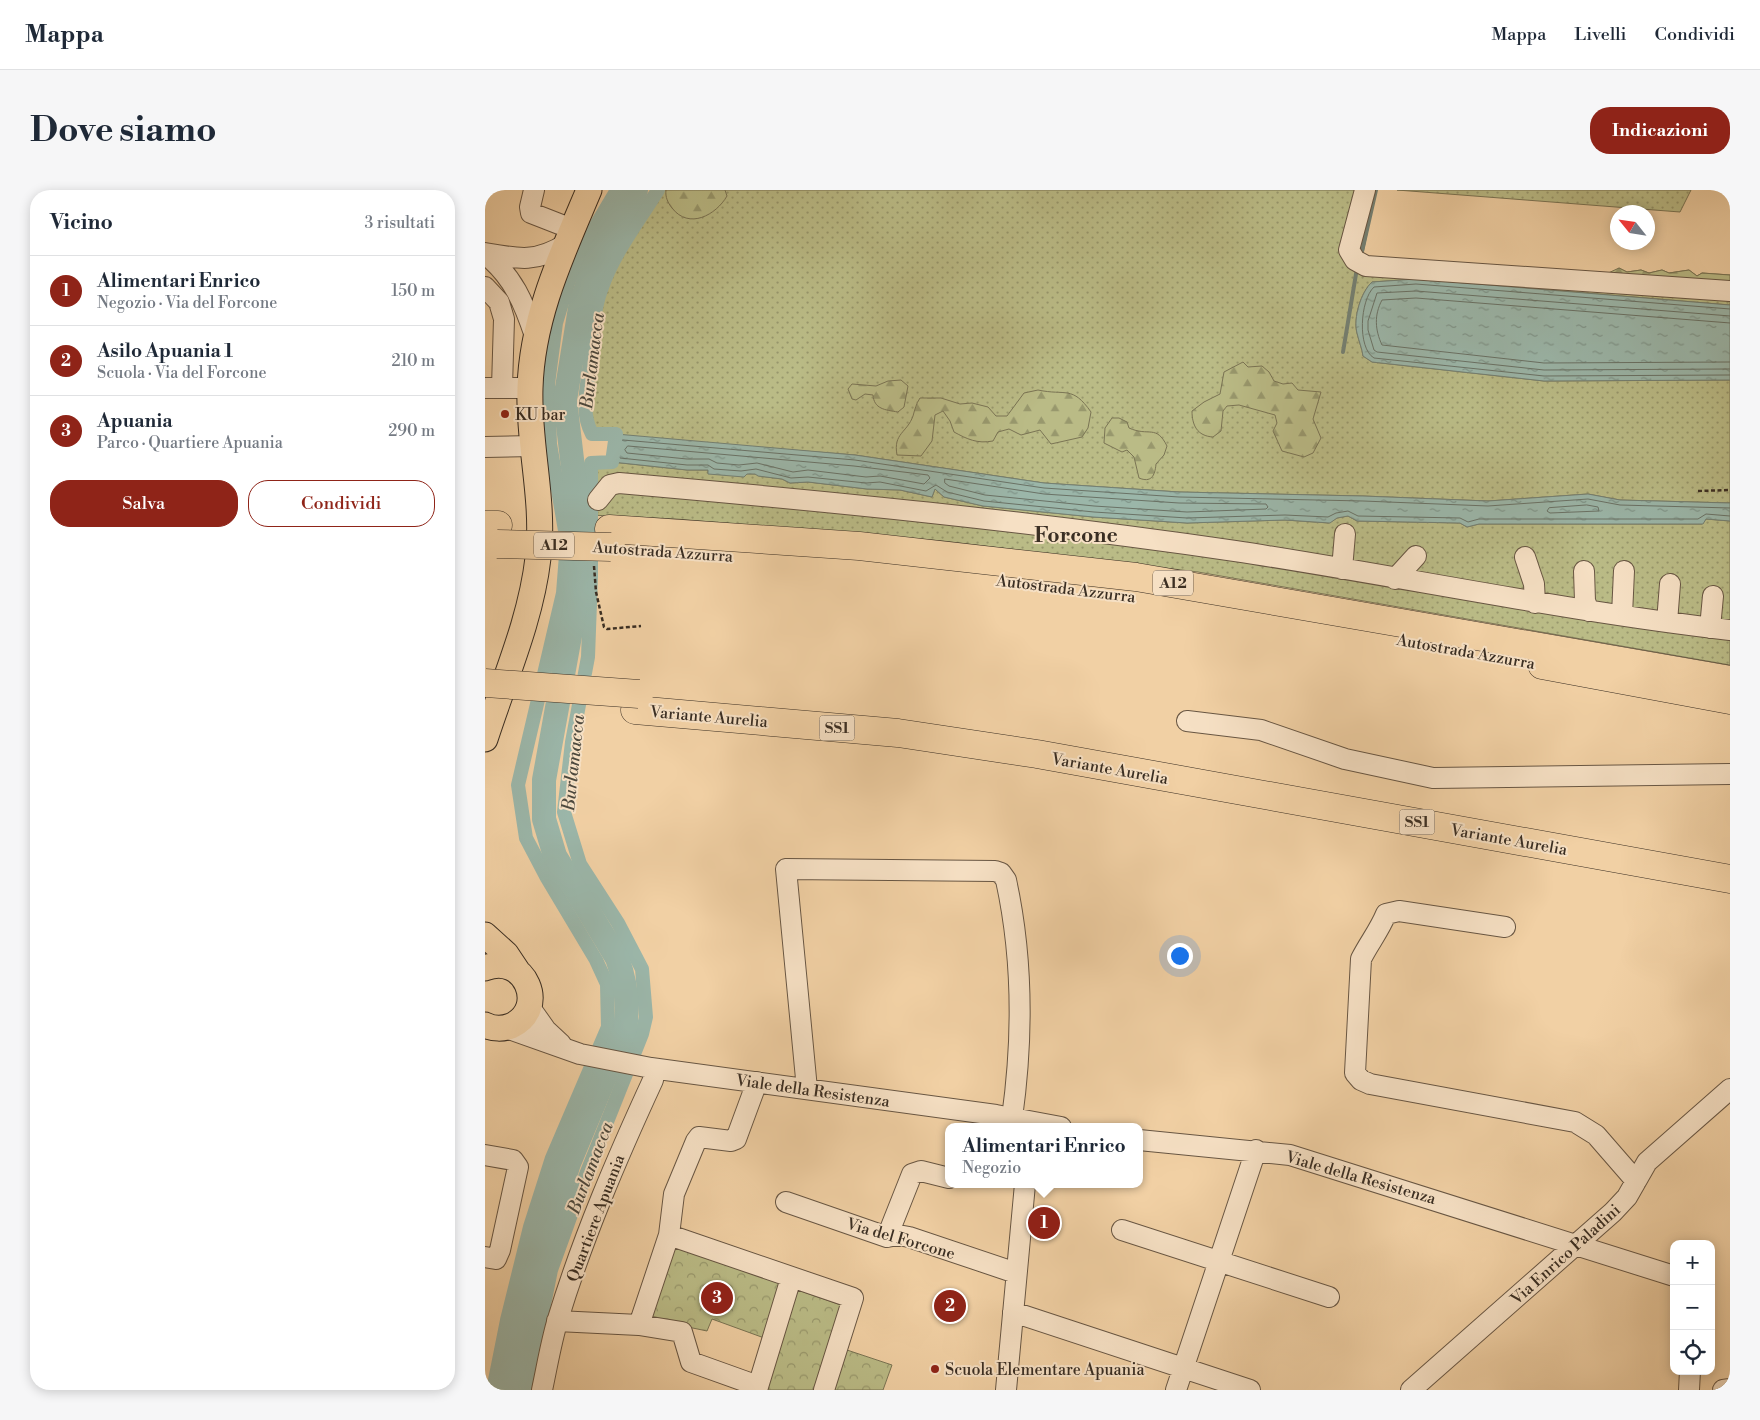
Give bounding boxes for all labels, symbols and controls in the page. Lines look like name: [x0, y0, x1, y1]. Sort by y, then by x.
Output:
text: Mappa: [25, 20, 104, 50]
text: Mappa: [1491, 23, 1546, 46]
text: Livelli: [1574, 23, 1627, 46]
text: Condividi: [1655, 23, 1735, 46]
button: Indicazioni: [1590, 107, 1730, 154]
text: Dove siamo: [30, 109, 217, 152]
north arrow: [1610, 205, 1655, 250]
text: Vicino: [50, 210, 113, 236]
text: 3 risultati: [365, 213, 435, 233]
text: Alimentari Enrico: [97, 269, 261, 293]
text: 1: [62, 281, 70, 301]
text: 150 m: [391, 281, 435, 301]
text: Negozio · Via del Forcone: [97, 293, 277, 313]
water label: Burlamacca: [575, 311, 610, 412]
text: Asilo Apuania 1: [97, 339, 233, 363]
text: 2: [61, 351, 71, 371]
text: 210 m: [391, 351, 435, 371]
text: Scuola · Via del Forcone: [97, 363, 267, 383]
place label: KU bar: [515, 405, 566, 425]
marker: KU bar: [499, 408, 511, 420]
text: Apuania: [97, 409, 173, 433]
text: 3: [61, 421, 71, 441]
text: 290 m: [388, 421, 435, 441]
text: Parco · Quartiere Apuania: [97, 433, 283, 453]
button: Salva: [50, 480, 238, 527]
button: Condividi: [248, 480, 435, 527]
district label: Forcone: [1034, 523, 1118, 549]
road number: A12: [534, 532, 574, 558]
street label: Autostrada Azzurra: [591, 537, 734, 567]
street label: Autostrada Azzurra: [994, 570, 1138, 608]
road number: A12: [1153, 570, 1193, 596]
street label: Autostrada Azzurra: [1394, 630, 1538, 674]
street label: Variante Aurelia: [648, 702, 770, 732]
water label: Burlamacca: [557, 713, 590, 813]
road number: SS1: [819, 716, 855, 740]
street label: Variante Aurelia: [1049, 749, 1171, 789]
road number: SS1: [1399, 810, 1435, 834]
street label: Variante Aurelia: [1448, 820, 1570, 860]
your location: [1167, 943, 1193, 969]
street label: Viale della Resistenza: [734, 1070, 892, 1112]
water label: Burlamacca: [562, 1118, 619, 1219]
popup: [945, 1123, 1143, 1188]
text: Alimentari Enrico: [962, 1134, 1126, 1158]
street label: Viale della Resistenza: [1282, 1147, 1439, 1209]
street label: Quartiere Apuania: [562, 1151, 630, 1285]
text: Negozio: [962, 1158, 1021, 1178]
street label: Via Enrico Paladini: [1506, 1200, 1625, 1310]
pin: 1: [1028, 1204, 1060, 1242]
street label: Via del Forcone: [843, 1214, 957, 1264]
map controls: [1670, 1240, 1715, 1375]
button: +: [1670, 1240, 1715, 1285]
pin: 3: [701, 1279, 733, 1317]
button: −: [1670, 1285, 1715, 1330]
pin: 2: [934, 1287, 966, 1325]
button: locate: [1670, 1330, 1715, 1375]
place label: Scuola Elementare Apuania: [945, 1360, 1145, 1380]
marker: Scuola Elementare Apuania: [929, 1363, 941, 1375]

